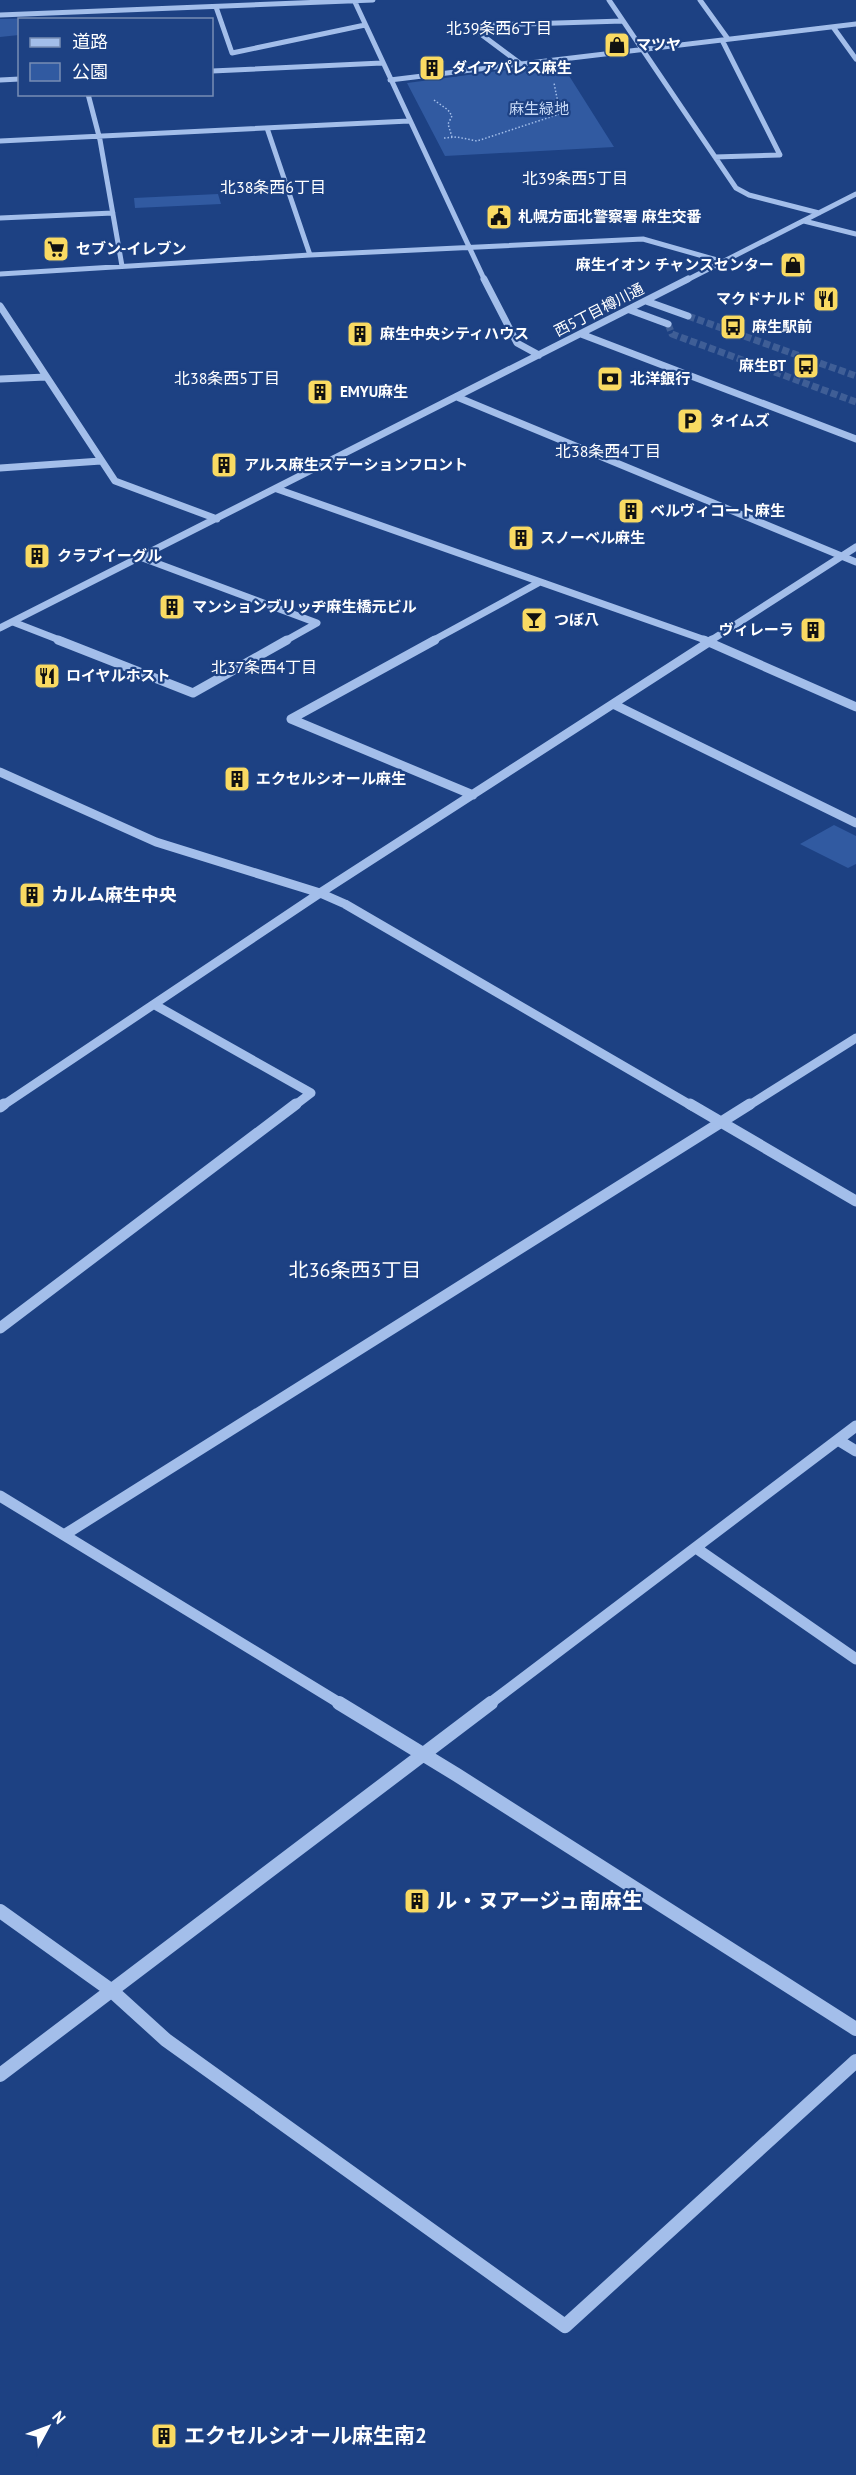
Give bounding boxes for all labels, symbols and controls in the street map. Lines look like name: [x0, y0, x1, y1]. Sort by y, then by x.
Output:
legend: [18, 18, 213, 96]
district label: 北39条西6丁目: [446, 18, 552, 38]
text: 道路: [72, 30, 108, 53]
shop icon: マツヤ: [602, 30, 632, 60]
place label: マツヤ: [636, 35, 681, 54]
building icon: ダイアパレス麻生: [417, 53, 447, 83]
place label: ダイアパレス麻生: [452, 58, 572, 77]
text: 公園: [72, 60, 108, 83]
park label: 麻生緑地: [509, 99, 569, 118]
district label: 北39条西5丁目: [522, 168, 628, 188]
district label: 北38条西6丁目: [220, 177, 326, 197]
public building icon: 札幌方面北警察署 麻生交番: [484, 202, 514, 232]
place label: 札幌方面北警察署 麻生交番: [518, 207, 702, 226]
supermarket icon: セブン-イレブン: [41, 234, 71, 264]
place label: セブン-イレブン: [76, 239, 186, 258]
shop icon: 麻生イオン チャンスセンター: [778, 250, 808, 280]
place label: 麻生イオン チャンスセンター: [576, 255, 774, 274]
street label: 西5丁目樽川通: [551, 279, 647, 340]
restaurant icon: マクドナルド: [811, 284, 841, 314]
place label: マクドナルド: [716, 289, 806, 308]
bus stop icon: 麻生駅前: [718, 312, 748, 342]
place label: 麻生駅前: [752, 317, 812, 336]
building icon: 麻生中央シティハウス: [345, 319, 375, 349]
place label: 麻生中央シティハウス: [380, 324, 529, 343]
bus stop icon: 麻生BT: [791, 351, 821, 381]
place label: 麻生BT: [739, 356, 786, 375]
bank icon: 北洋銀行: [595, 364, 625, 394]
district label: 北38条西5丁目: [174, 368, 280, 388]
place label: 北洋銀行: [630, 369, 690, 388]
building icon: EMYU麻生: [305, 377, 335, 407]
place label: EMYU麻生: [340, 382, 408, 401]
parking icon: タイムズ: [675, 406, 705, 436]
place label: タイムズ: [710, 411, 770, 430]
district label: 北38条西4丁目: [555, 441, 661, 461]
building icon: アルス麻生ステーションフロント: [209, 450, 239, 480]
place label: アルス麻生ステーションフロント: [244, 455, 468, 474]
building icon: ベルヴィコート麻生: [616, 496, 646, 526]
place label: ベルヴィコート麻生: [650, 501, 785, 520]
building icon: スノーベル麻生: [506, 523, 536, 553]
place label: スノーベル麻生: [540, 528, 645, 547]
building icon: クラブイーグル: [22, 541, 52, 571]
place label: クラブイーグル: [57, 546, 162, 565]
building icon: マンションブリッヂ麻生橋元ビル: [157, 592, 187, 622]
place label: マンションブリッヂ麻生橋元ビル: [192, 597, 417, 616]
bar icon: つぼ八: [519, 605, 549, 635]
place label: つぼ八: [554, 610, 599, 629]
building icon: ヴィレーラ: [798, 615, 828, 645]
place label: ヴィレーラ: [719, 620, 794, 639]
district label: 北37条西4丁目: [211, 657, 317, 677]
restaurant icon: ロイヤルホスト: [32, 661, 62, 691]
place label: ロイヤルホスト: [66, 666, 171, 685]
building icon: エクセルシオール麻生: [222, 764, 252, 794]
place label: エクセルシオール麻生: [256, 769, 406, 788]
building icon: カルム麻生中央: [17, 880, 47, 910]
place label: カルム麻生中央: [51, 883, 177, 906]
district label: 北36条西3丁目: [289, 1257, 421, 1283]
building icon: ル・ヌアージュ南麻生: [402, 1886, 432, 1916]
place label: ル・ヌアージュ南麻生: [436, 1887, 643, 1914]
north arrow: [18, 2397, 78, 2457]
text: N: [48, 2407, 70, 2428]
building icon: エクセルシオール麻生南2: [149, 2421, 179, 2451]
place label: エクセルシオール麻生南2: [184, 2422, 427, 2449]

